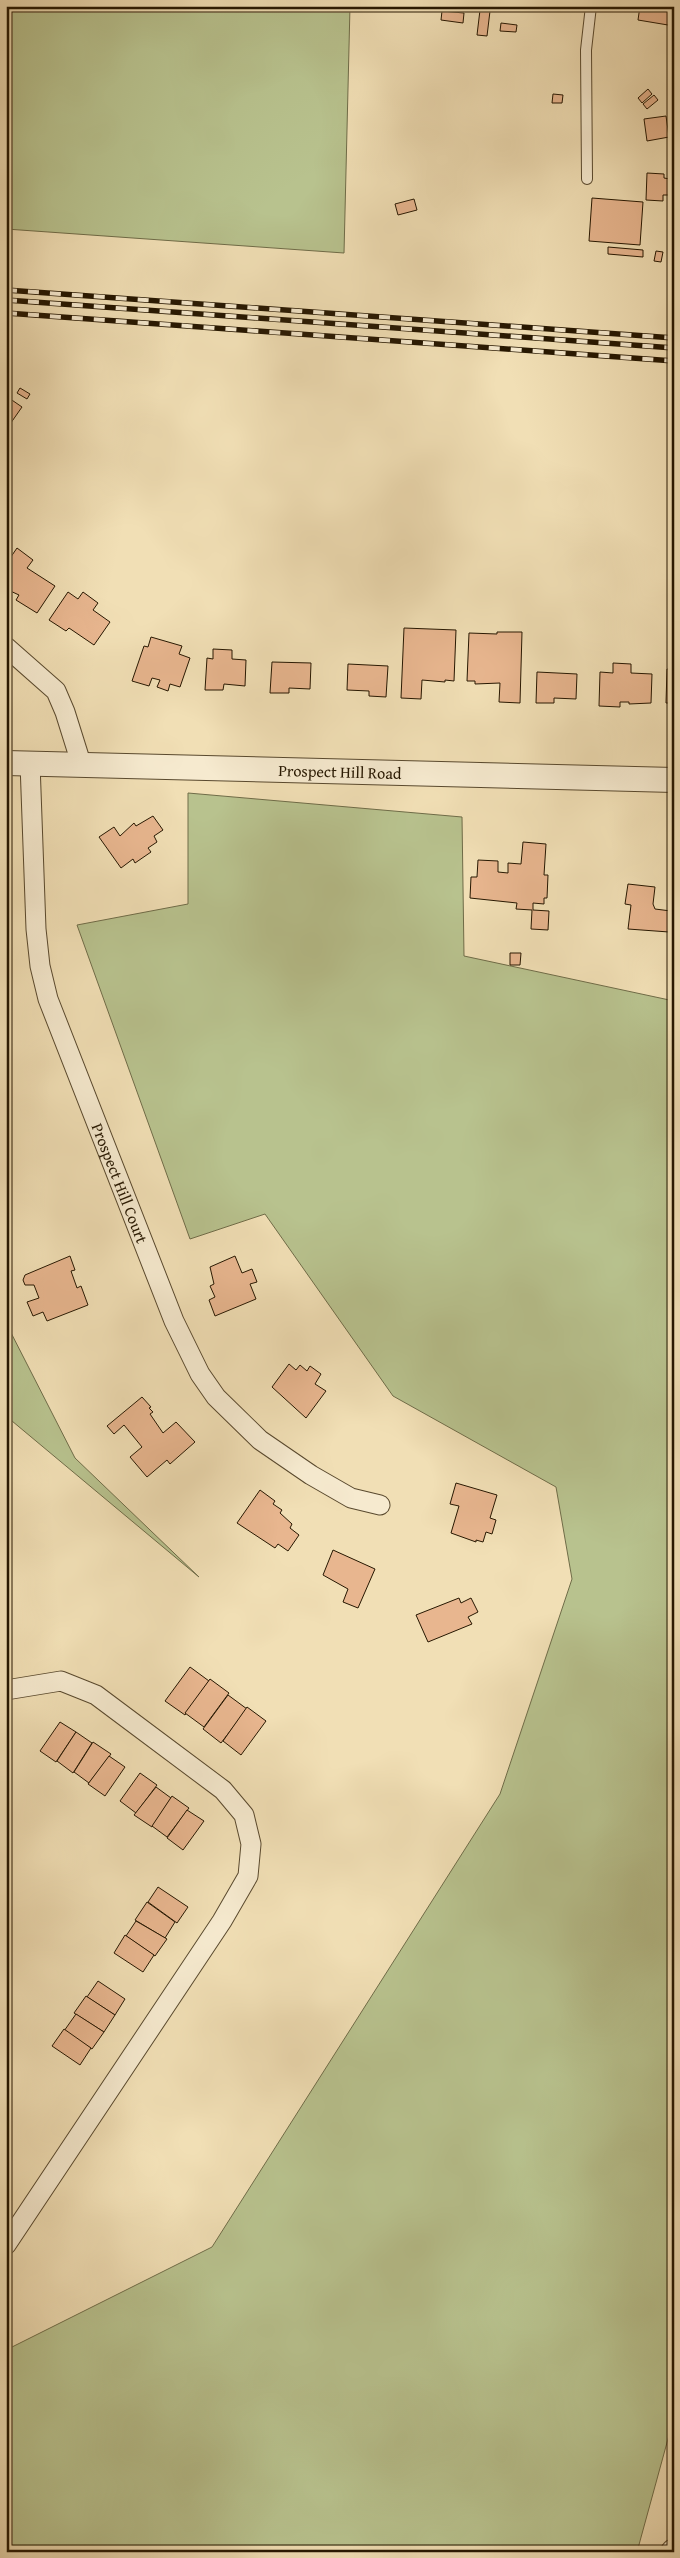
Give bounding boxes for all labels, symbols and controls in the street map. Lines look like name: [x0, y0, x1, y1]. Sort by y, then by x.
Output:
street label: Prospect Hill Road: [278, 758, 402, 785]
street label: Prospect Hill Court: [86, 1119, 155, 1247]

